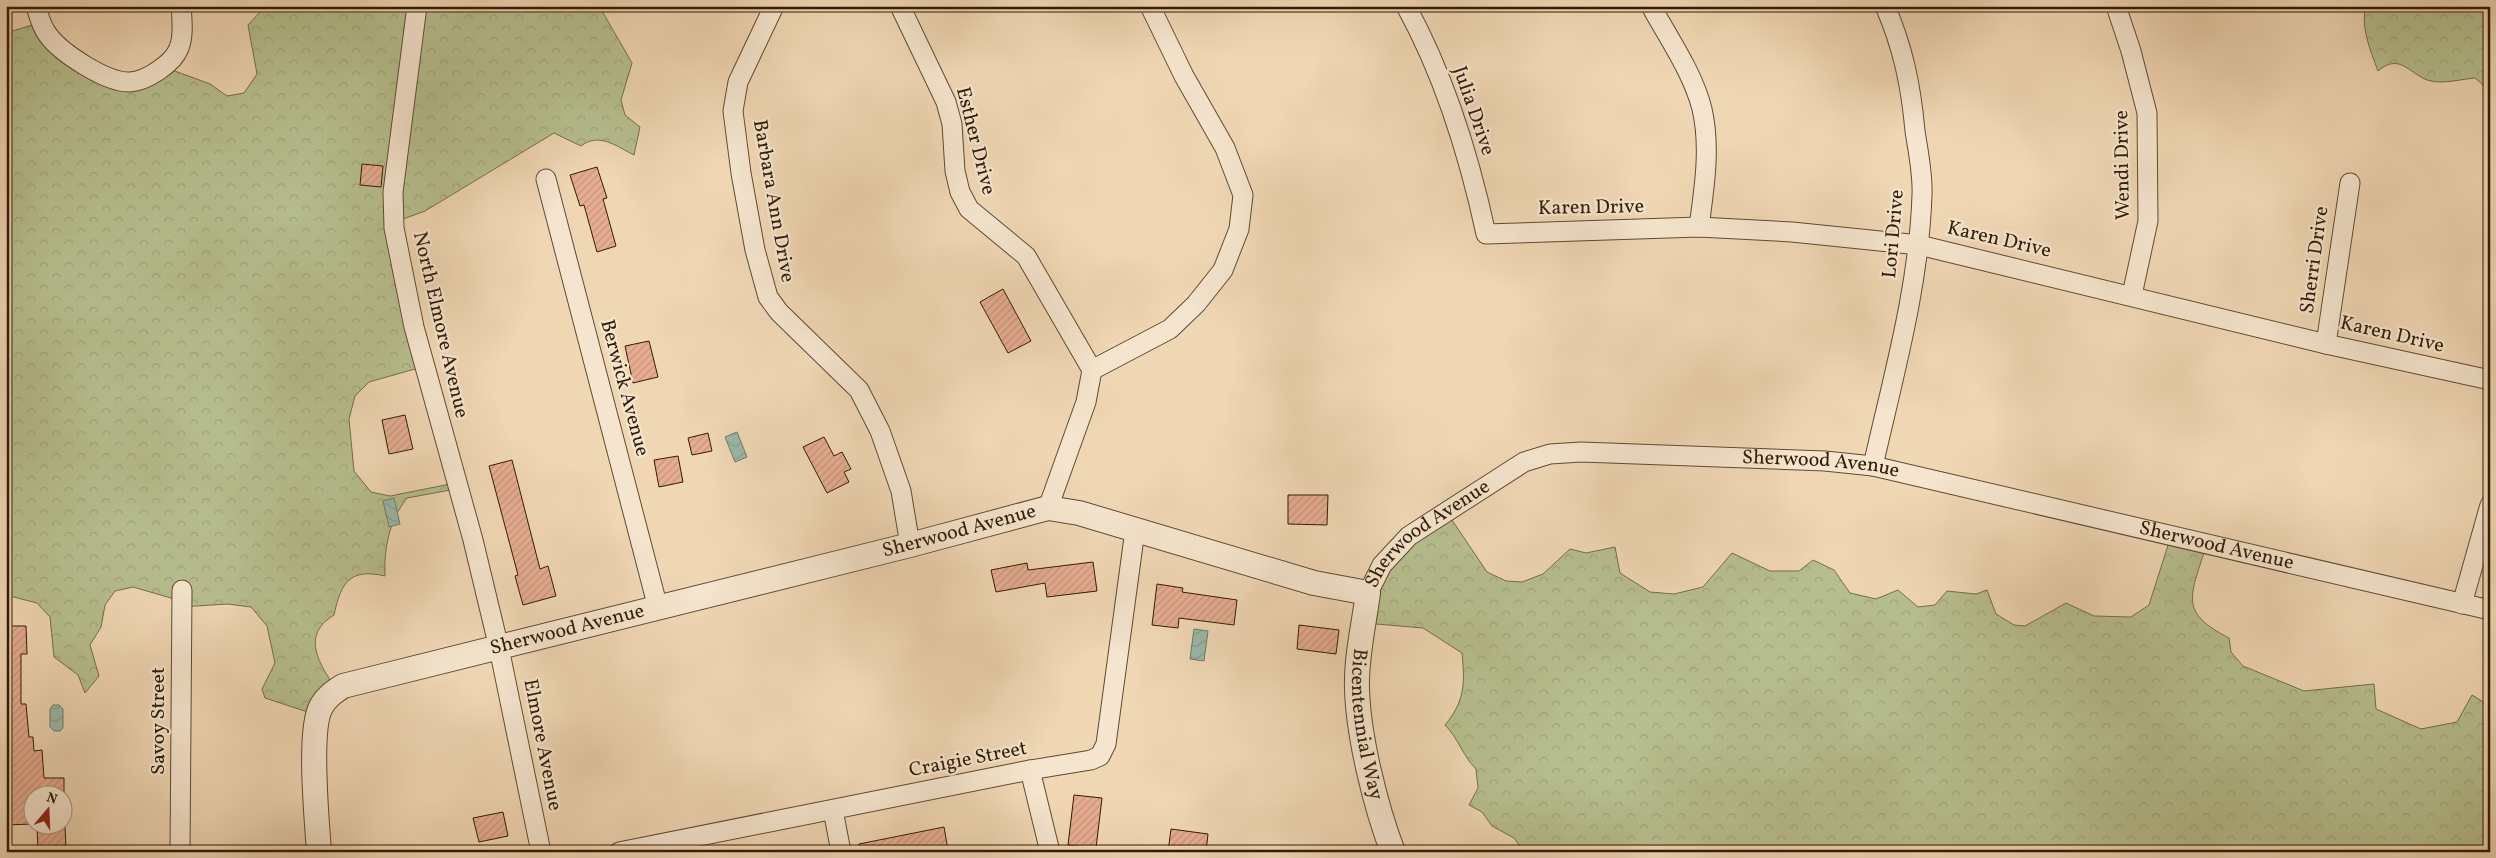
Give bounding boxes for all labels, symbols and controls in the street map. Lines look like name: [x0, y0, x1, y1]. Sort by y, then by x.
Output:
street label: Julia Drive: [1445, 63, 1501, 159]
street label: Esther Drive: [948, 84, 1002, 198]
street label: Wendi Drive: [2108, 110, 2138, 220]
street label: Barbara Ann Drive: [745, 117, 801, 285]
street label: Lori Drive: [1876, 188, 1912, 280]
street label: Karen Drive: [1538, 193, 1644, 223]
street label: Sherri Drive: [2294, 205, 2336, 315]
street label: Karen Drive: [1944, 214, 2054, 266]
street label: North Elmore Avenue: [405, 229, 475, 421]
street label: Karen Drive: [2337, 309, 2447, 361]
street label: Berwick Avenue: [592, 316, 656, 460]
street label: Sherwood Avenue: [1741, 444, 1902, 486]
street label: Sherwood Avenue: [1359, 473, 1496, 593]
street label: Sherwood Avenue: [879, 498, 1039, 565]
street label: Sherwood Avenue: [2136, 515, 2297, 578]
street label: Sherwood Avenue: [487, 598, 648, 663]
street label: Bicentennial Way: [1343, 647, 1390, 803]
street label: Savoy Street: [145, 667, 173, 775]
street label: Elmore Avenue: [516, 677, 568, 813]
street label: Craigie Street: [907, 735, 1029, 785]
north arrow: [22, 786, 72, 836]
text: N: [44, 788, 60, 810]

